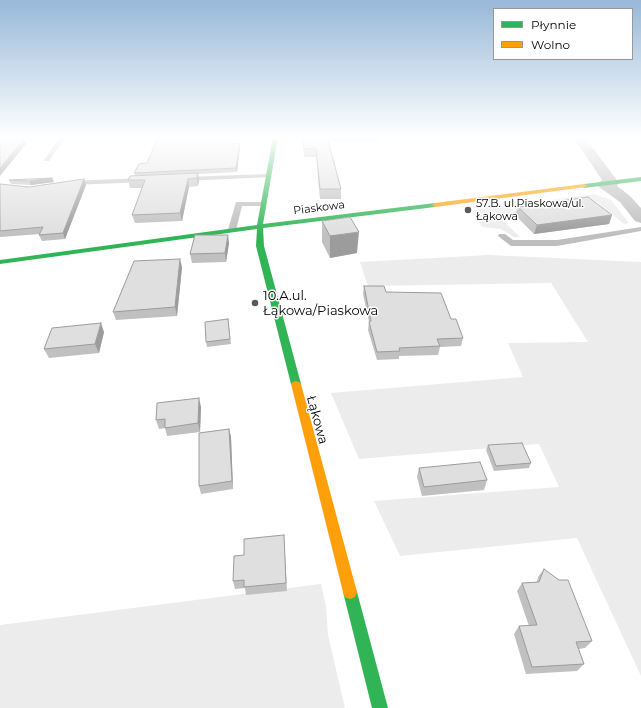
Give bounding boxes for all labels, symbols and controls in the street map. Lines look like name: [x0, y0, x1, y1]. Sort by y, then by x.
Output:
legend: [493, 8, 633, 60]
text: Płynnie: [531, 17, 576, 32]
text: Wolno: [531, 37, 570, 52]
place label: 57.B. ul.Piaskowa/ul. Łąkowa: [476, 197, 584, 223]
street label: Piaskowa: [293, 198, 345, 218]
marker: 57.B. ul.Piaskowa/ul. Łąkowa: [463, 205, 473, 215]
place label: 10.A.ul. Łąkowa/Piaskowa: [263, 288, 378, 319]
marker: 10.A.ul. Łąkowa/Piaskowa: [250, 298, 260, 308]
street label: Łąkowa: [303, 394, 331, 446]

